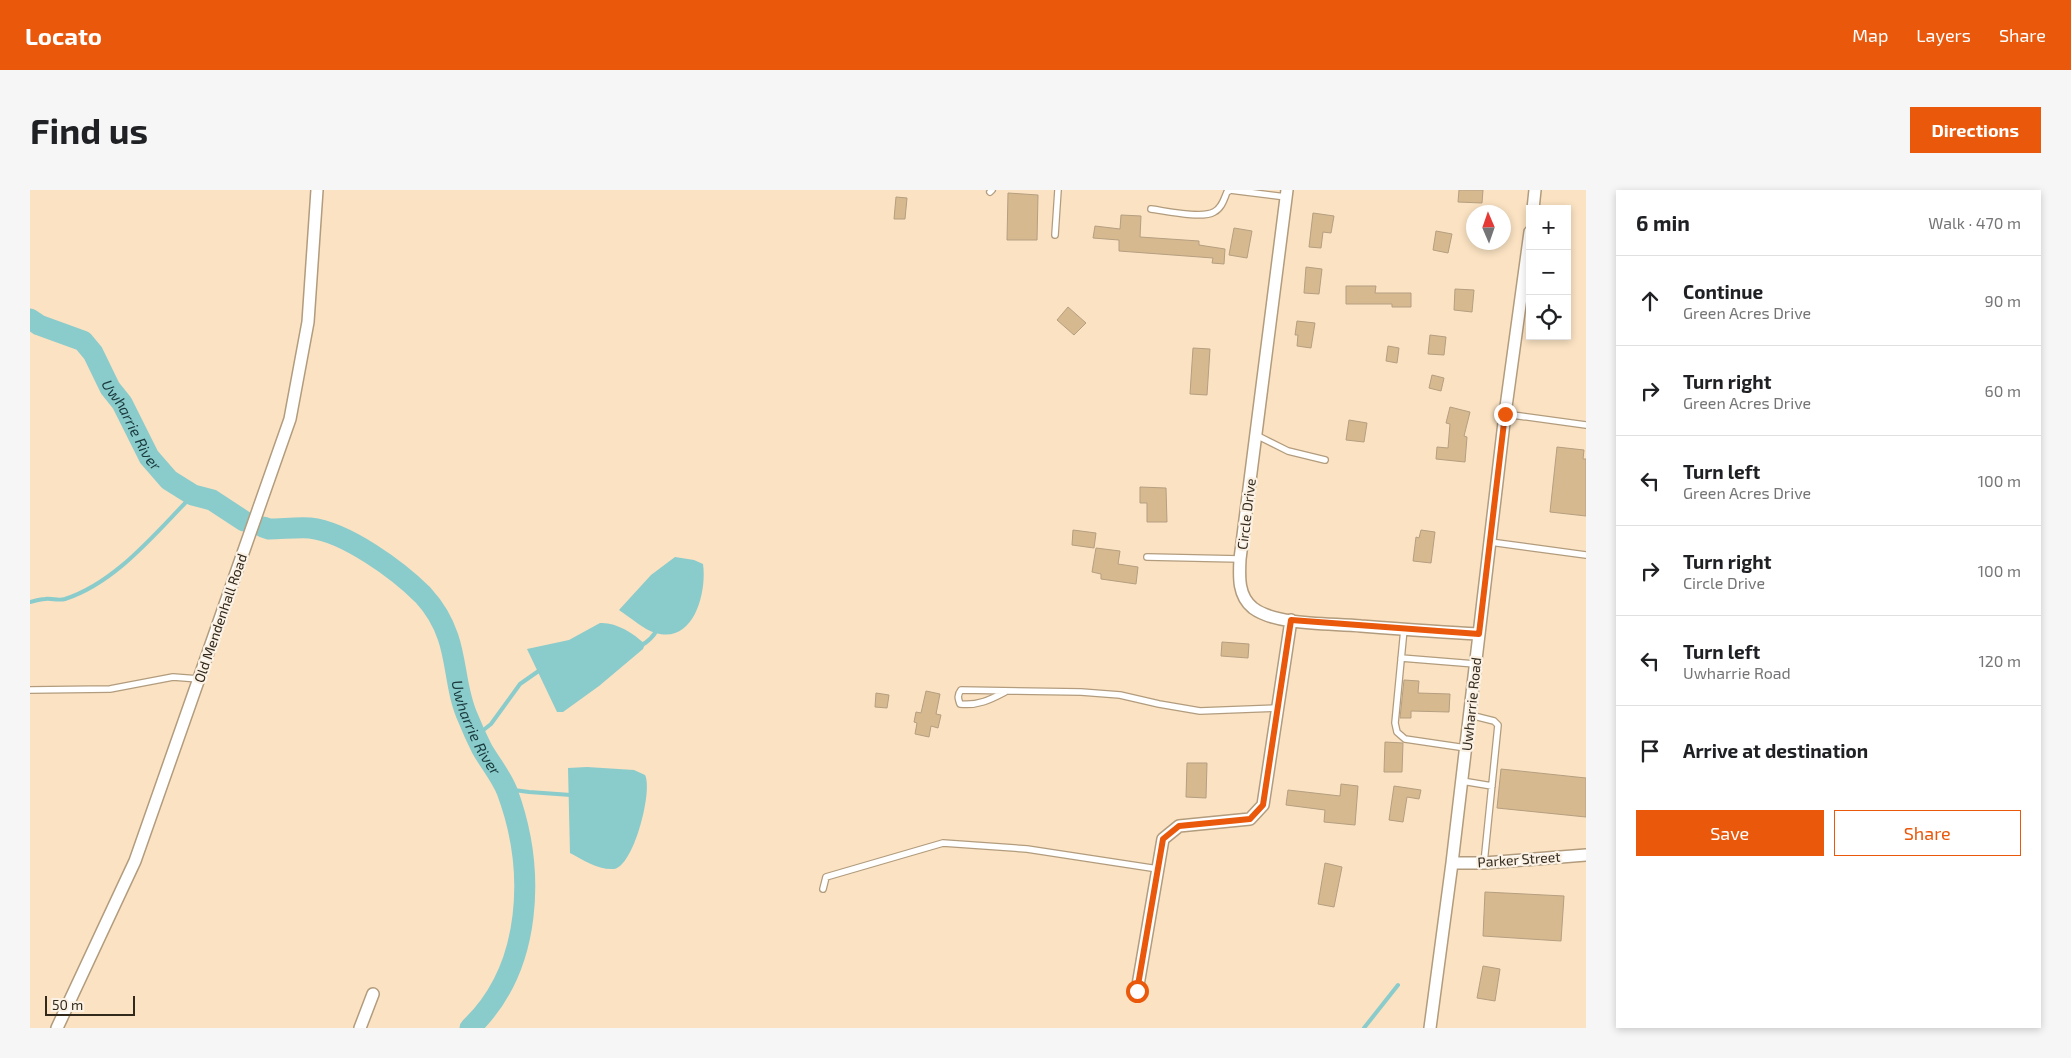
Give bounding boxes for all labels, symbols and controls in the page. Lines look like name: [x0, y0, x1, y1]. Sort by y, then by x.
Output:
text: Locato: [25, 21, 102, 50]
text: Map: [1852, 24, 1888, 46]
text: Layers: [1916, 24, 1971, 46]
text: Share: [1999, 24, 2046, 46]
button: Directions: [1910, 107, 2041, 153]
text: Find us: [30, 109, 148, 151]
north arrow: [1466, 205, 1511, 250]
map controls: [1526, 205, 1571, 340]
button: +: [1526, 205, 1571, 250]
text: 6 min: [1636, 210, 1690, 235]
text: Walk · 470 m: [1928, 213, 2021, 232]
button: −: [1526, 250, 1571, 295]
text: Continue: [1683, 280, 1763, 303]
icon: ahead: [1636, 287, 1664, 315]
text: 90 m: [1985, 291, 2021, 310]
button: locate: [1526, 295, 1571, 340]
text: Green Acres Drive: [1683, 303, 1811, 322]
text: Turn right: [1683, 370, 1771, 393]
water label: Uwharrie River: [98, 377, 166, 474]
icon: right: [1636, 377, 1664, 405]
text: 60 m: [1985, 381, 2021, 400]
text: Green Acres Drive: [1683, 393, 1811, 412]
route end: [1494, 403, 1517, 426]
text: Turn left: [1683, 460, 1760, 483]
icon: left: [1636, 467, 1664, 495]
text: 100 m: [1978, 471, 2021, 490]
street label: Circle Drive: [1233, 477, 1259, 551]
text: Green Acres Drive: [1683, 483, 1811, 502]
text: Turn right: [1683, 550, 1771, 573]
street label: Old Mendenhall Road: [190, 551, 250, 685]
icon: right: [1636, 557, 1664, 585]
text: 100 m: [1978, 561, 2021, 580]
text: Circle Drive: [1683, 573, 1765, 592]
text: Turn left: [1683, 640, 1760, 663]
icon: left: [1636, 647, 1664, 675]
text: 120 m: [1978, 651, 2021, 670]
street label: Uwharrie Road: [1458, 656, 1484, 752]
text: Uwharrie Road: [1683, 663, 1791, 682]
water label: Uwharrie River: [448, 678, 506, 779]
icon: arrive: [1636, 737, 1664, 765]
text: Arrive at destination: [1683, 739, 1868, 762]
button: Save: [1636, 810, 1824, 856]
button: Share: [1834, 810, 2021, 856]
street label: Parker Street: [1477, 848, 1561, 870]
route start: [1126, 980, 1149, 1003]
scale bar: [45, 993, 135, 1016]
text: 50 m: [52, 996, 83, 1013]

